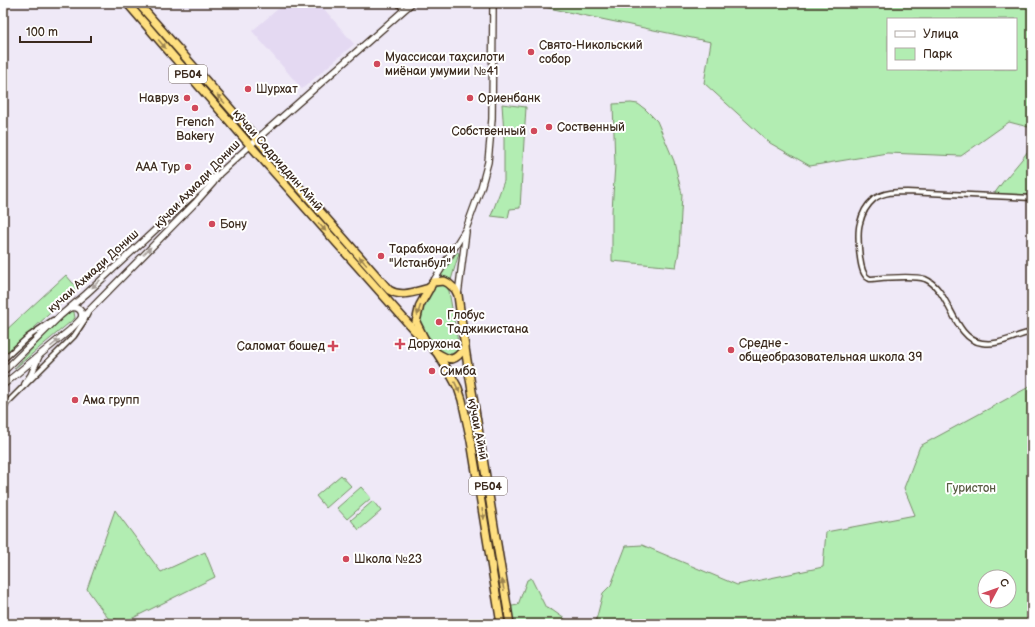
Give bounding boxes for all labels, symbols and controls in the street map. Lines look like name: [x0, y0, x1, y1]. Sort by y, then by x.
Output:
scale bar: [20, 18, 91, 44]
legend: [887, 18, 1017, 70]
text: 100 m: [26, 25, 58, 40]
text: Улица: [923, 27, 959, 42]
one-way arrow: [157, 38, 166, 49]
place label: Свято-Никольский собор: [539, 38, 643, 67]
marker: Свято-Никольский собор: [526, 47, 536, 57]
text: Парк: [923, 47, 953, 62]
place label: Муассисаи таҳсилоти миёнаи умумии №41: [385, 50, 505, 79]
marker: Муассисаи таҳсилоти миёнаи умумии №41: [372, 59, 382, 69]
road number: РБ04: [169, 65, 207, 83]
place label: Шурхат: [256, 82, 298, 97]
marker: Шурхат: [243, 84, 253, 94]
place label: Навруз: [139, 91, 179, 106]
place label: Ориенбанк: [478, 91, 541, 106]
marker: Навруз: [182, 93, 192, 103]
marker: Ориенбанк: [465, 93, 475, 103]
one-way arrow: [217, 94, 226, 104]
marker: French Bakery: [190, 103, 200, 113]
street label: кӯчаи Садриддин Айнӣ: [229, 106, 326, 214]
place label: French Bakery: [176, 115, 215, 144]
place label: Соственный: [557, 120, 625, 135]
marker: Соственный: [544, 122, 554, 132]
place label: Собственный: [452, 124, 526, 139]
marker: Собственный: [529, 126, 539, 136]
street label: кӯчаи Аҳмади Дониш: [151, 137, 244, 232]
place label: ААА Тур: [135, 160, 180, 175]
marker: ААА Тур: [183, 162, 193, 172]
place label: Бону: [220, 217, 247, 232]
marker: Бону: [207, 219, 217, 229]
one-way arrow: [317, 222, 326, 231]
street label: кучаи Ахмади Дониш: [45, 226, 142, 316]
place label: Тарабхонаи "Истанбул": [389, 242, 456, 271]
one-way arrow: [142, 246, 152, 256]
marker: Тарабхонаи "Истанбул": [376, 251, 386, 261]
one-way arrow: [359, 255, 368, 266]
one-way arrow: [91, 280, 101, 289]
one-way arrow: [415, 304, 421, 316]
place label: Глобус Таджикистана: [447, 308, 529, 337]
marker: Глобус Таджикистана: [434, 317, 444, 327]
place label: Средне - общеобразовательная школа 39: [739, 336, 922, 365]
place label: Дорухона: [408, 337, 461, 352]
one-way arrow: [49, 338, 60, 347]
place label: Саломат бошед: [237, 339, 326, 354]
marker: Дорухона: [395, 339, 405, 349]
marker: Саломат бошед: [328, 341, 338, 351]
marker: Средне - общеобразовательная школа 39: [726, 345, 736, 355]
place label: Симба: [440, 364, 476, 379]
marker: Симба: [427, 366, 437, 376]
one-way arrow: [454, 381, 460, 392]
place label: Ама групп: [82, 393, 139, 408]
marker: Ама групп: [70, 395, 80, 405]
street label: кӯчаи Айнӣ: [464, 397, 491, 461]
road number: РБ04: [469, 477, 507, 495]
park label: Гуристон: [946, 481, 996, 496]
one-way arrow: [480, 508, 486, 520]
place label: Школа №23: [354, 552, 422, 567]
marker: Школа №23: [341, 554, 351, 564]
north arrow: [977, 569, 1017, 609]
text: С: [997, 576, 1012, 590]
one-way arrow: [500, 579, 506, 592]

